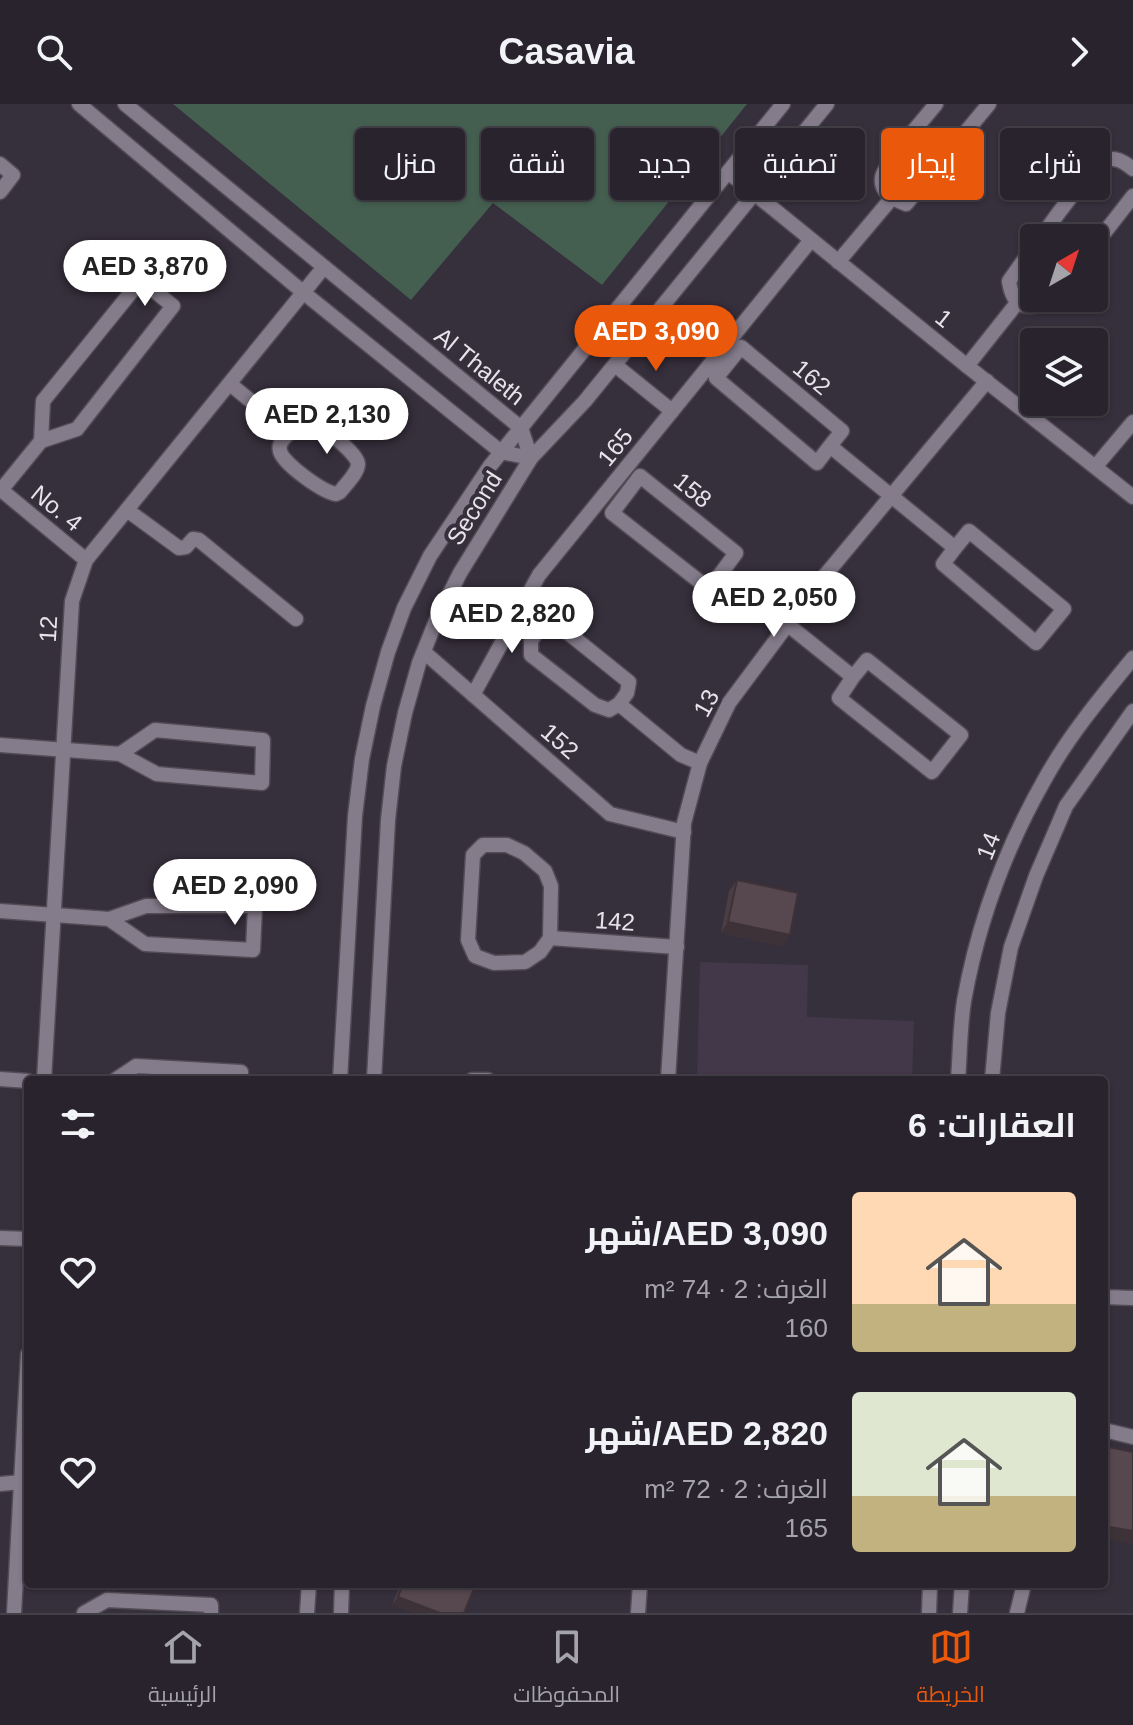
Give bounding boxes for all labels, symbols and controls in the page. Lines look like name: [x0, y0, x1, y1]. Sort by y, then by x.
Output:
icon: search: [32, 30, 76, 74]
icon: forward: [1057, 30, 1101, 74]
text: Casavia: [498, 31, 635, 72]
chip: منزل: [355, 128, 465, 200]
chip: شقة: [481, 128, 594, 200]
chip: جديد: [610, 128, 719, 200]
chip: تصفية: [735, 128, 865, 200]
chip: إيجار: [881, 128, 984, 200]
chip: شراء: [1000, 128, 1110, 200]
north arrow: [1020, 224, 1108, 312]
map controls: [1020, 224, 1108, 416]
pin: AED 3,870: [53, 240, 237, 308]
text: AED 3,870: [81, 251, 209, 281]
street label: 1: [930, 303, 958, 333]
pin: AED 3,090: [564, 305, 748, 373]
text: AED 3,090: [592, 316, 720, 346]
street label: Al Thaleth: [430, 322, 530, 410]
button: layers: [1020, 328, 1108, 416]
street label: 162: [788, 354, 836, 400]
pin: AED 2,130: [235, 388, 419, 456]
text: AED 2,130: [263, 399, 391, 429]
street label: 165: [592, 423, 638, 471]
street label: Second: [441, 466, 507, 550]
street label: 158: [669, 467, 717, 513]
street label: No. 4: [26, 479, 88, 537]
pin: AED 2,050: [682, 571, 866, 639]
text: AED 2,050: [710, 582, 838, 612]
pin: AED 2,820: [420, 587, 604, 655]
text: AED 2,820: [448, 598, 576, 628]
street label: 12: [34, 615, 62, 643]
street label: 13: [688, 685, 724, 721]
street label: 152: [536, 718, 584, 764]
street label: 14: [971, 829, 1005, 863]
pin: AED 2,090: [143, 859, 327, 927]
text: AED 2,090: [171, 870, 299, 900]
street label: 142: [594, 906, 636, 936]
icon: filters: [56, 1102, 100, 1146]
text: العقارات: 6: [908, 1106, 1076, 1144]
text: AED 3,090/شهر: [586, 1214, 828, 1252]
icon: home: [916, 1224, 1012, 1320]
icon: heart: [56, 1250, 100, 1294]
text: الغرف: 2 · 74 m²: [644, 1274, 828, 1304]
text: 160: [785, 1313, 828, 1343]
text: AED 2,820/شهر: [586, 1414, 828, 1452]
icon: home: [916, 1424, 1012, 1520]
icon: heart: [56, 1450, 100, 1494]
text: الغرف: 2 · 72 m²: [644, 1474, 828, 1504]
text: 165: [785, 1513, 828, 1543]
tab: الرئيسية: [148, 1625, 217, 1715]
tab: المحفوظات: [513, 1625, 620, 1715]
tab: الخريطة: [916, 1625, 985, 1715]

